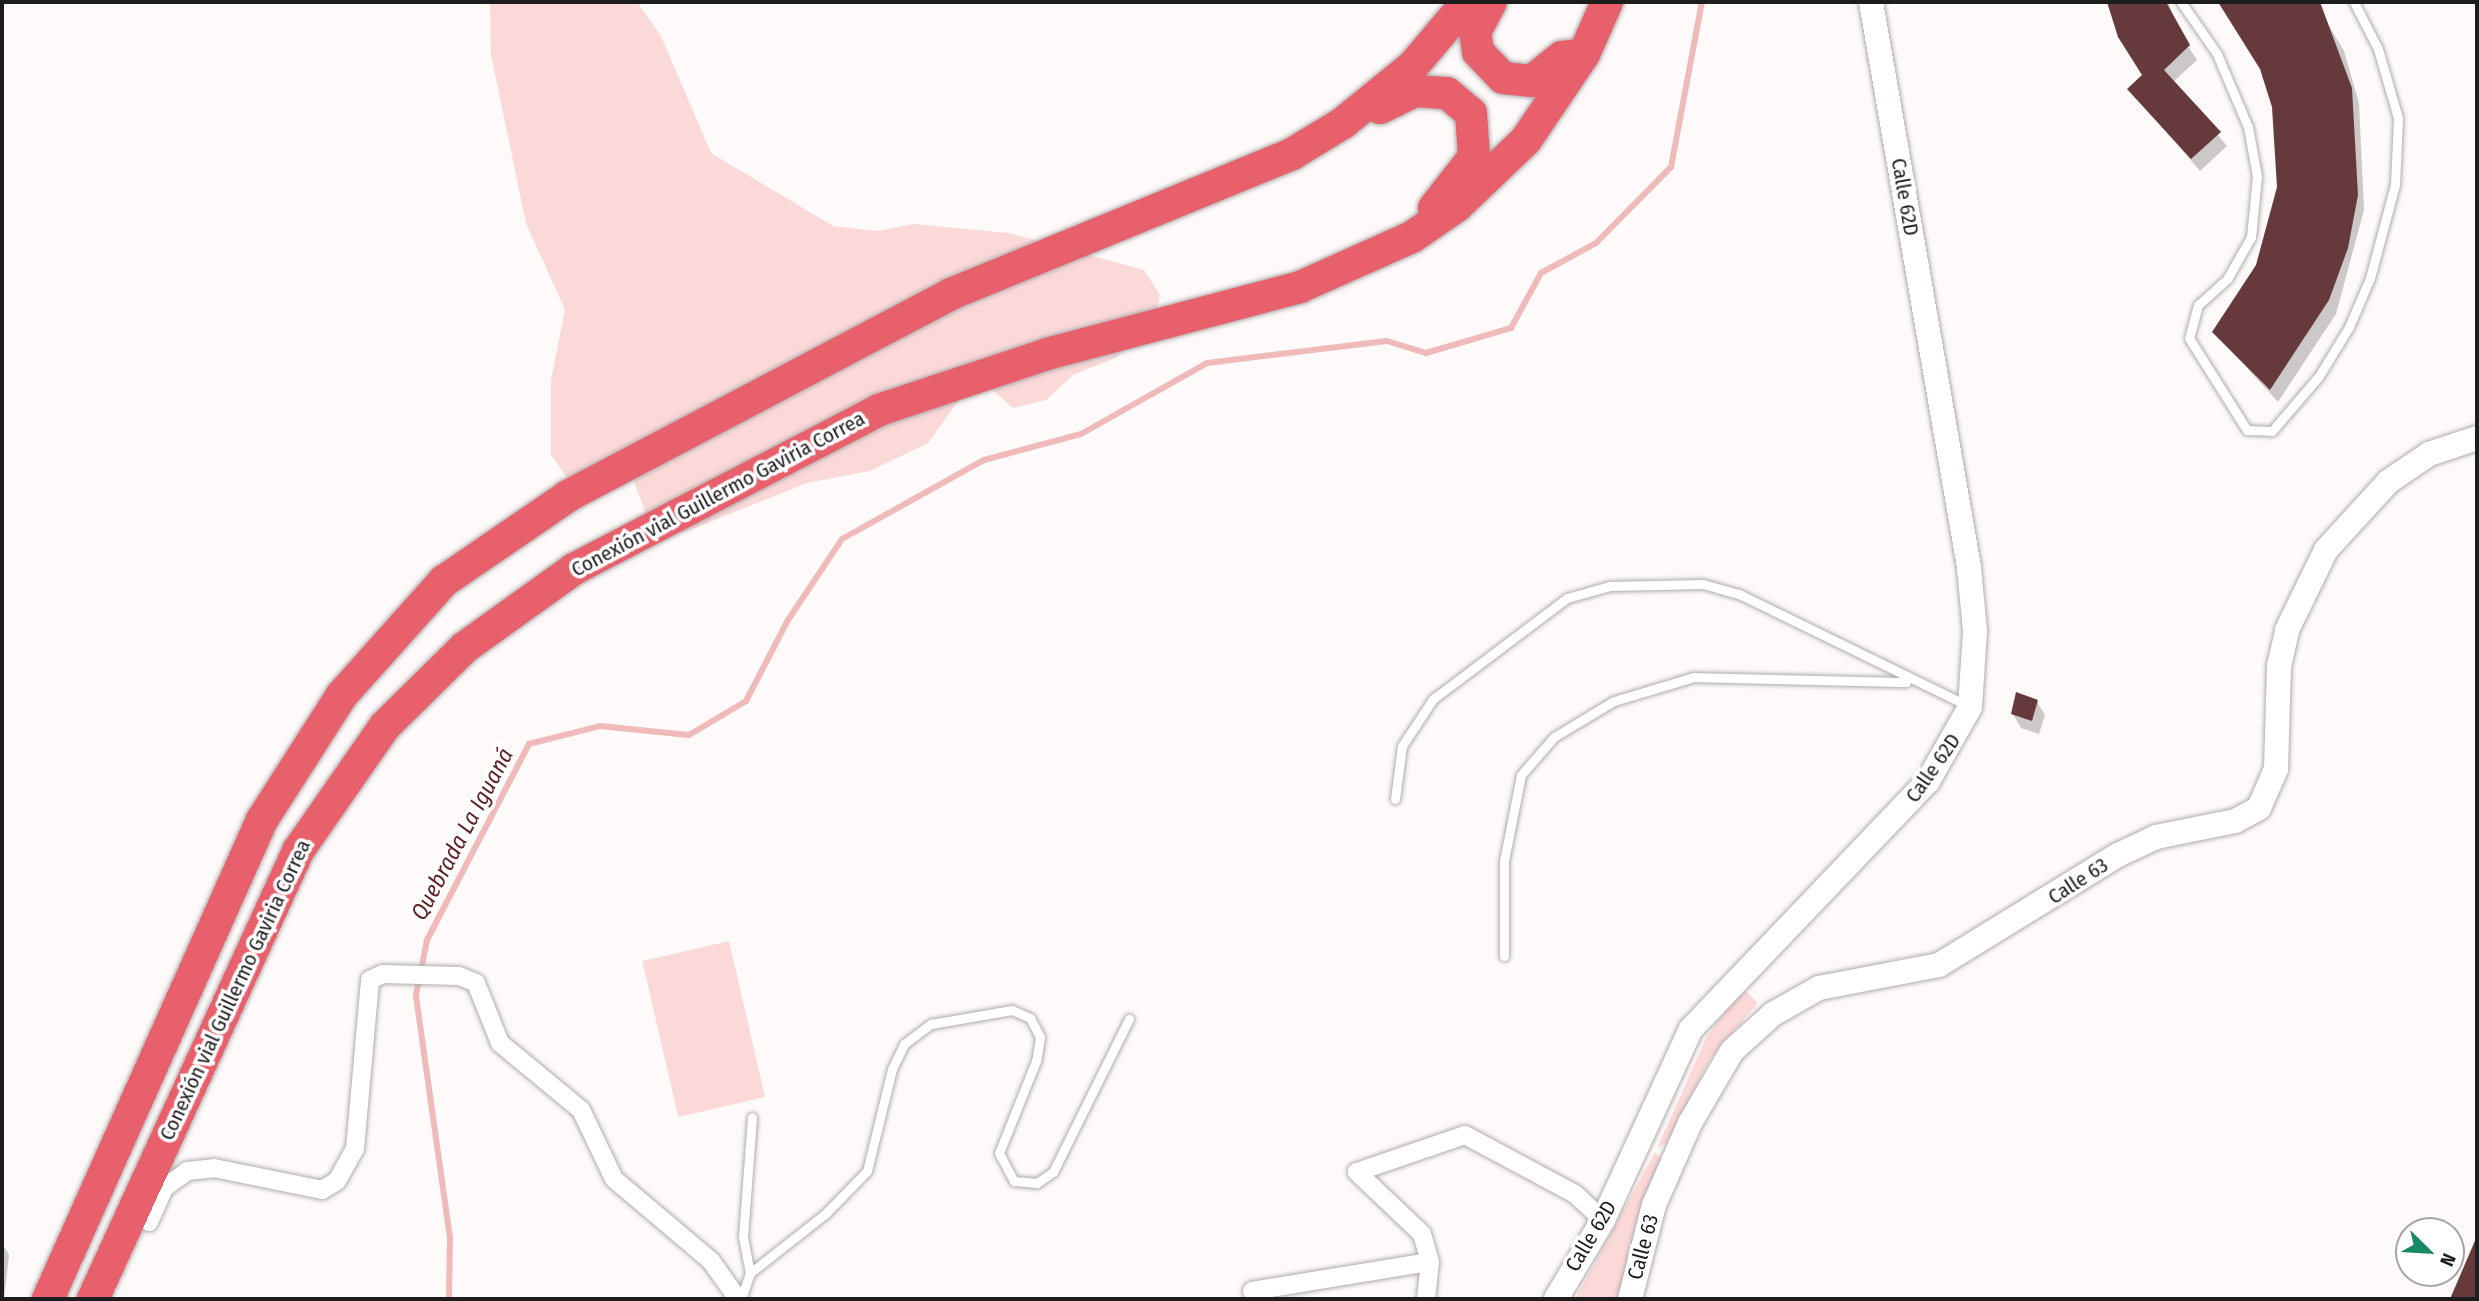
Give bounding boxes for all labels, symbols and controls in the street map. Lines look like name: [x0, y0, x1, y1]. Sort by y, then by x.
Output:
street label: Calle 62D: [1886, 156, 1924, 238]
street label: Conexión vial Guillermo Gaviria Correa: [567, 406, 869, 582]
street label: Calle 62D: [1900, 729, 1966, 807]
water label: Quebrada La Iguaná: [405, 743, 519, 925]
street label: Conexión vial Guillermo Gaviria Correa: [154, 836, 316, 1144]
street label: Calle 63: [2043, 852, 2113, 910]
street label: Calle 62D: [1560, 1196, 1622, 1276]
street label: Calle 63: [1622, 1212, 1664, 1282]
north arrow: [2395, 1217, 2465, 1287]
text: N: [2435, 1250, 2461, 1270]

